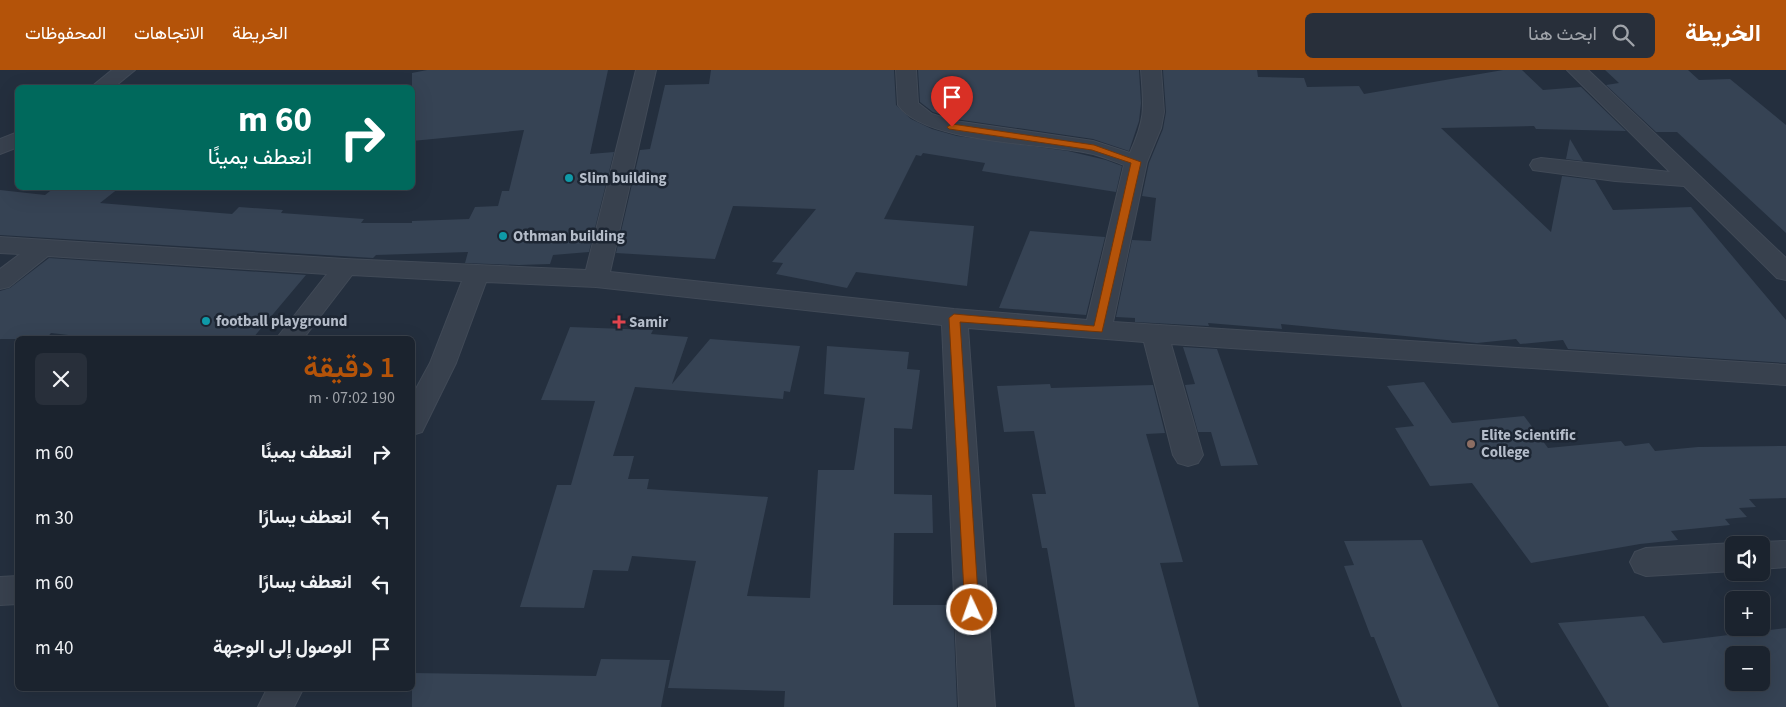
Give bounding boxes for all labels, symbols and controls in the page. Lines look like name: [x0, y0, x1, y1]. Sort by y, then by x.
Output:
search box: [1305, 13, 1655, 58]
text: الخريطة: [1685, 16, 1761, 51]
text: المحفوظات: [25, 21, 106, 46]
text: الاتجاهات: [134, 21, 204, 46]
text: الخريطة: [232, 21, 288, 46]
text: ابحث هنا: [1528, 21, 1597, 48]
icon: search: [1609, 21, 1637, 49]
pin: [931, 76, 973, 127]
icon: arrive: [938, 83, 966, 111]
text: 60 m: [238, 95, 312, 145]
icon: right: [330, 105, 395, 170]
text: انعطف يمينًا: [208, 141, 312, 173]
place label: Slim building: [579, 168, 667, 189]
marker: Slim building: [563, 172, 575, 184]
place label: Othman building: [513, 226, 625, 247]
marker: Othman building: [497, 230, 509, 242]
place label: football playground: [216, 311, 347, 332]
place label: Samir: [629, 312, 668, 333]
marker: football playground: [200, 315, 212, 327]
marker: Samir: [613, 316, 625, 328]
text: 1 دقيقة: [303, 346, 395, 389]
button: close: [35, 353, 87, 405]
text: 190 m · 07:02: [308, 387, 395, 409]
place label: Elite Scientific College: [1481, 425, 1576, 463]
marker: Elite Scientific College: [1465, 438, 1477, 450]
text: انعطف يمينًا: [261, 439, 352, 466]
text: 60 m: [35, 440, 73, 467]
icon: right: [367, 440, 395, 468]
text: انعطف يسارًا: [258, 504, 352, 531]
text: 30 m: [35, 505, 73, 532]
icon: left: [367, 505, 395, 533]
map controls: [1725, 536, 1770, 691]
button: sound: [1725, 536, 1770, 581]
text: انعطف يسارًا: [258, 569, 352, 596]
text: 60 m: [35, 570, 73, 597]
icon: left: [367, 570, 395, 598]
position arrow: [945, 583, 997, 635]
button: +: [1725, 591, 1770, 636]
text: الوصول إلى الوجهة: [213, 634, 352, 661]
text: 40 m: [35, 635, 73, 662]
icon: arrive: [367, 635, 395, 663]
button: −: [1725, 646, 1770, 691]

